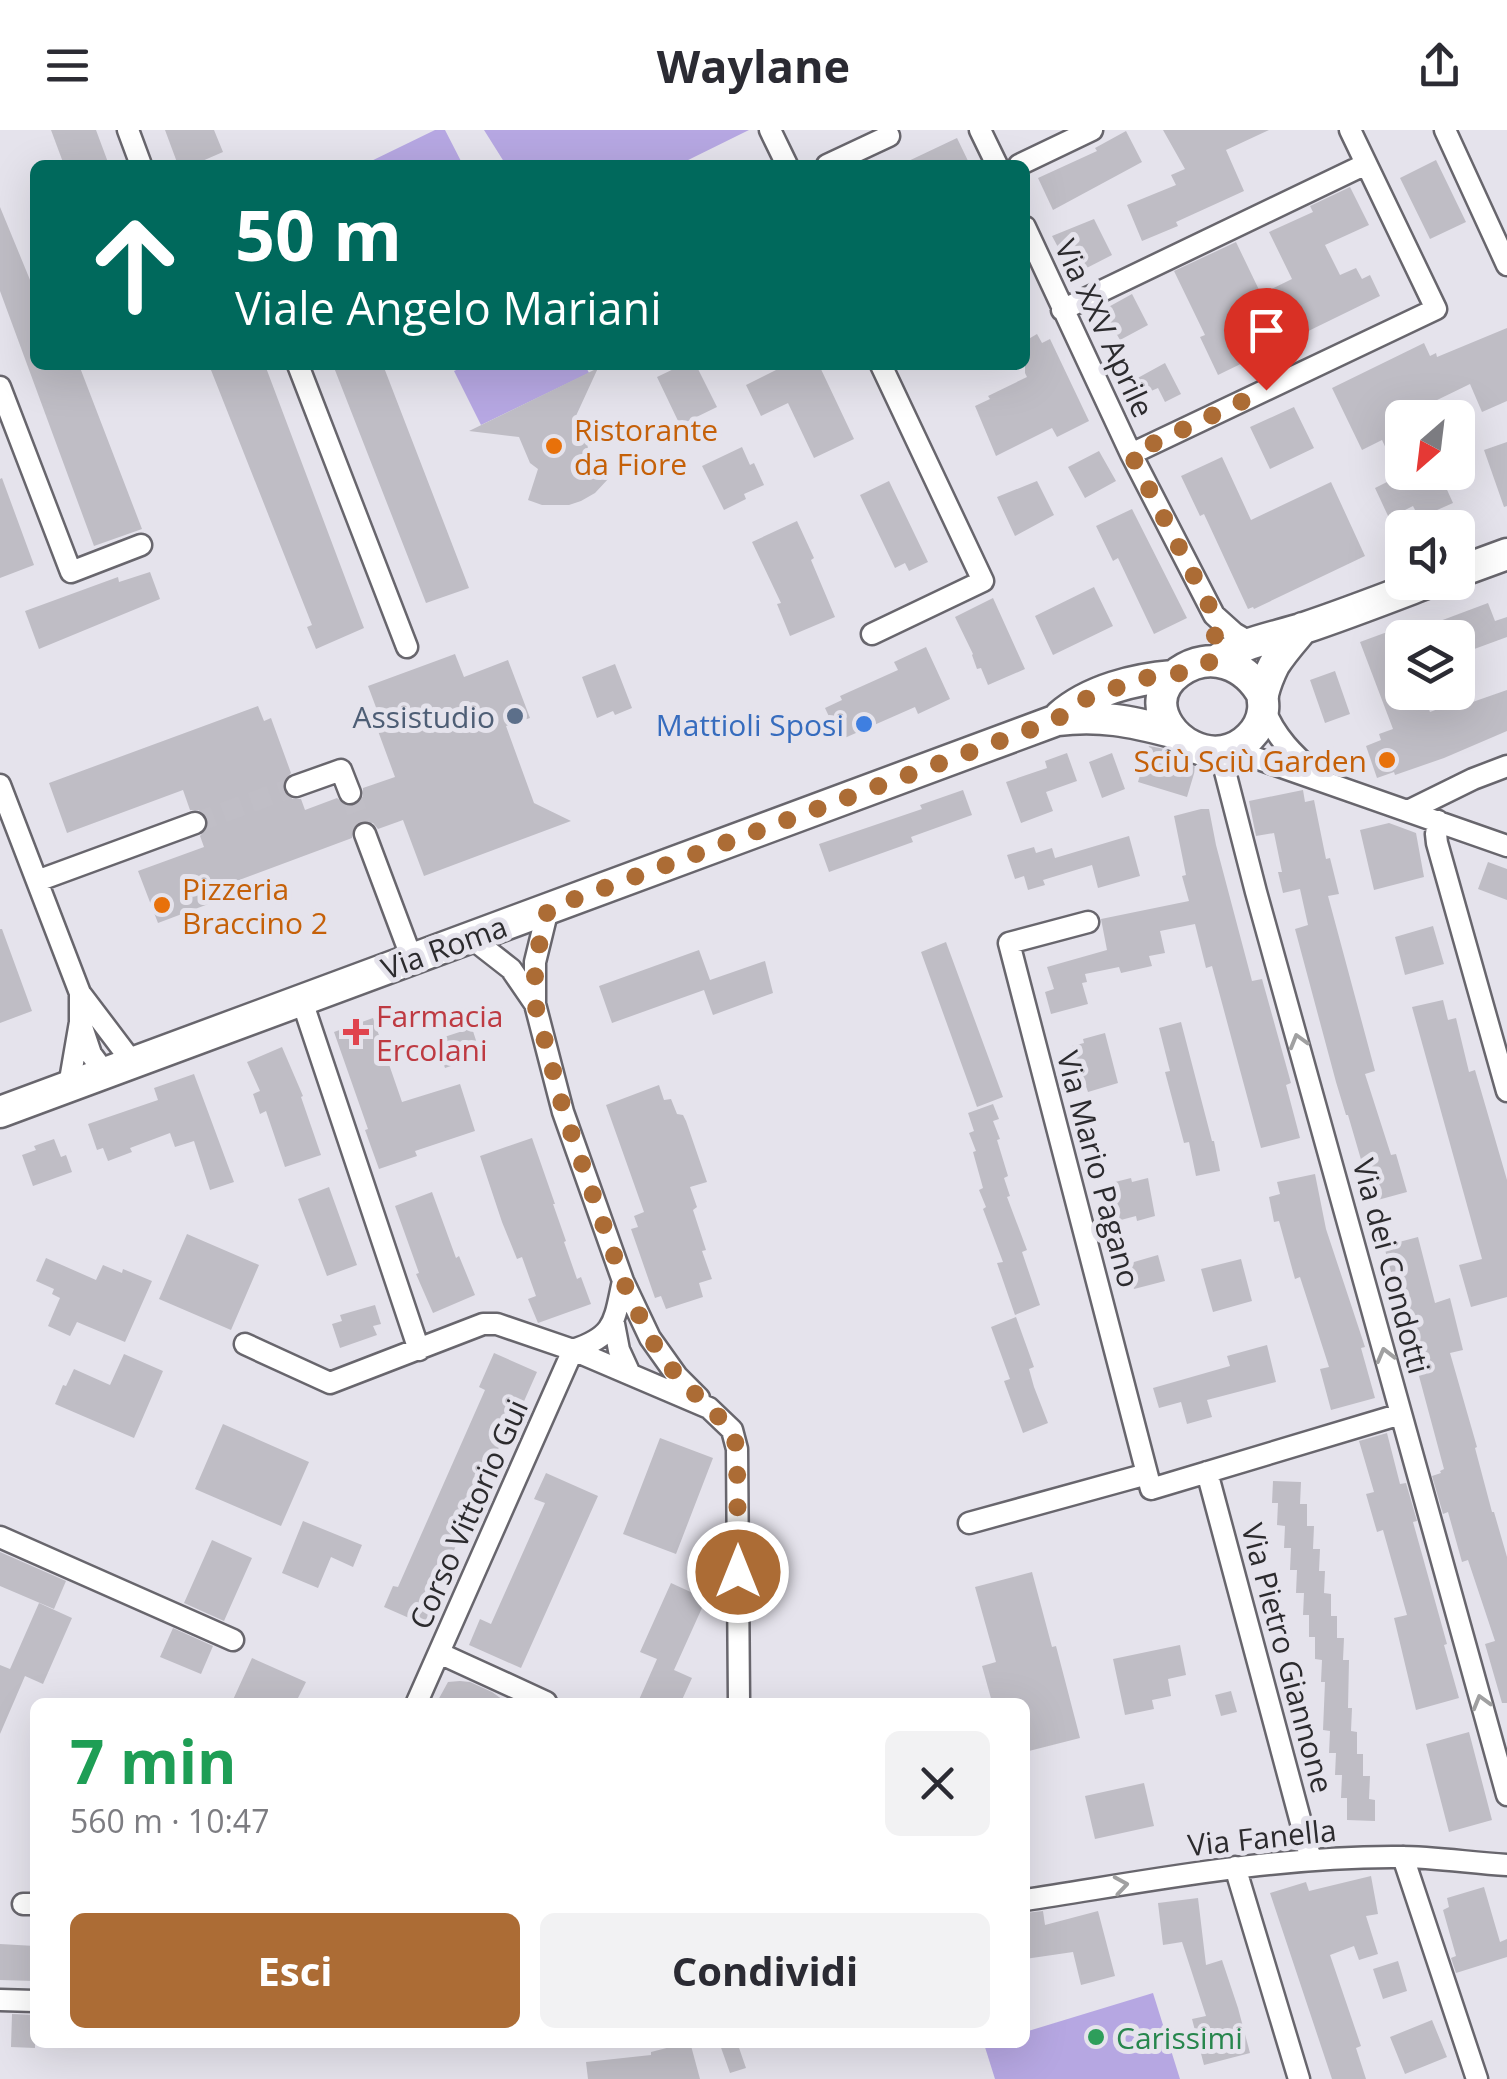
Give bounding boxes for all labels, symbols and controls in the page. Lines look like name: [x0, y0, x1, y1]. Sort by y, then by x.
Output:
text: Waylane: [657, 35, 850, 96]
icon: menu: [40, 38, 95, 93]
icon: share: [1412, 38, 1467, 93]
text: 50 m: [235, 186, 402, 282]
icon: ahead: [70, 200, 200, 330]
street label: Via XXV Aprile: [1046, 232, 1164, 424]
text: Viale Angelo Mariani: [235, 277, 662, 338]
pin: [1224, 288, 1309, 391]
icon: arrive: [1239, 303, 1294, 358]
north arrow: [1385, 400, 1475, 490]
map controls: [1385, 400, 1475, 710]
place label: Ristorante da Fiore: [574, 409, 718, 484]
marker: Ristorante da Fiore: [543, 435, 565, 457]
button: sound: [1385, 510, 1475, 600]
button: layers: [1385, 620, 1475, 710]
place label: Assistudio: [353, 696, 495, 737]
place label: Mattioli Sposi: [656, 704, 844, 745]
marker: Assistudio: [504, 705, 526, 727]
marker: Mattioli Sposi: [853, 713, 875, 735]
place label: Sciù Sciù Garden: [1133, 740, 1367, 781]
marker: Sciù Sciù Garden: [1376, 749, 1398, 771]
place label: Pizzeria Braccino 2: [182, 868, 328, 943]
marker: Pizzeria Braccino 2: [151, 894, 173, 916]
street label: Via Roma: [375, 905, 513, 989]
place label: Farmacia Ercolani: [376, 995, 503, 1070]
marker: Farmacia Ercolani: [345, 1021, 367, 1043]
one-way arrow: [1289, 1033, 1310, 1050]
street label: Via Mario Pagano: [1048, 1046, 1150, 1292]
street label: Via dei Condotti: [1344, 1154, 1440, 1378]
one-way arrow: [1375, 1346, 1396, 1364]
street label: Corso Vittorio Gui: [399, 1393, 537, 1635]
street label: Via Pietro Giannone: [1232, 1519, 1344, 1797]
position arrow: [686, 1520, 790, 1624]
one-way arrow: [1472, 1694, 1493, 1711]
text: 7 min: [70, 1720, 237, 1802]
button: close: [885, 1731, 990, 1836]
text: 560 m · 10:47: [70, 1799, 269, 1842]
street label: Via Fanella: [1186, 1809, 1338, 1865]
one-way arrow: [1113, 1875, 1130, 1896]
button: Esci: [70, 1913, 520, 2028]
button: Condividi: [540, 1913, 990, 2028]
place label: Carissimi: [1116, 2017, 1243, 2058]
marker: Carissimi: [1085, 2026, 1107, 2048]

